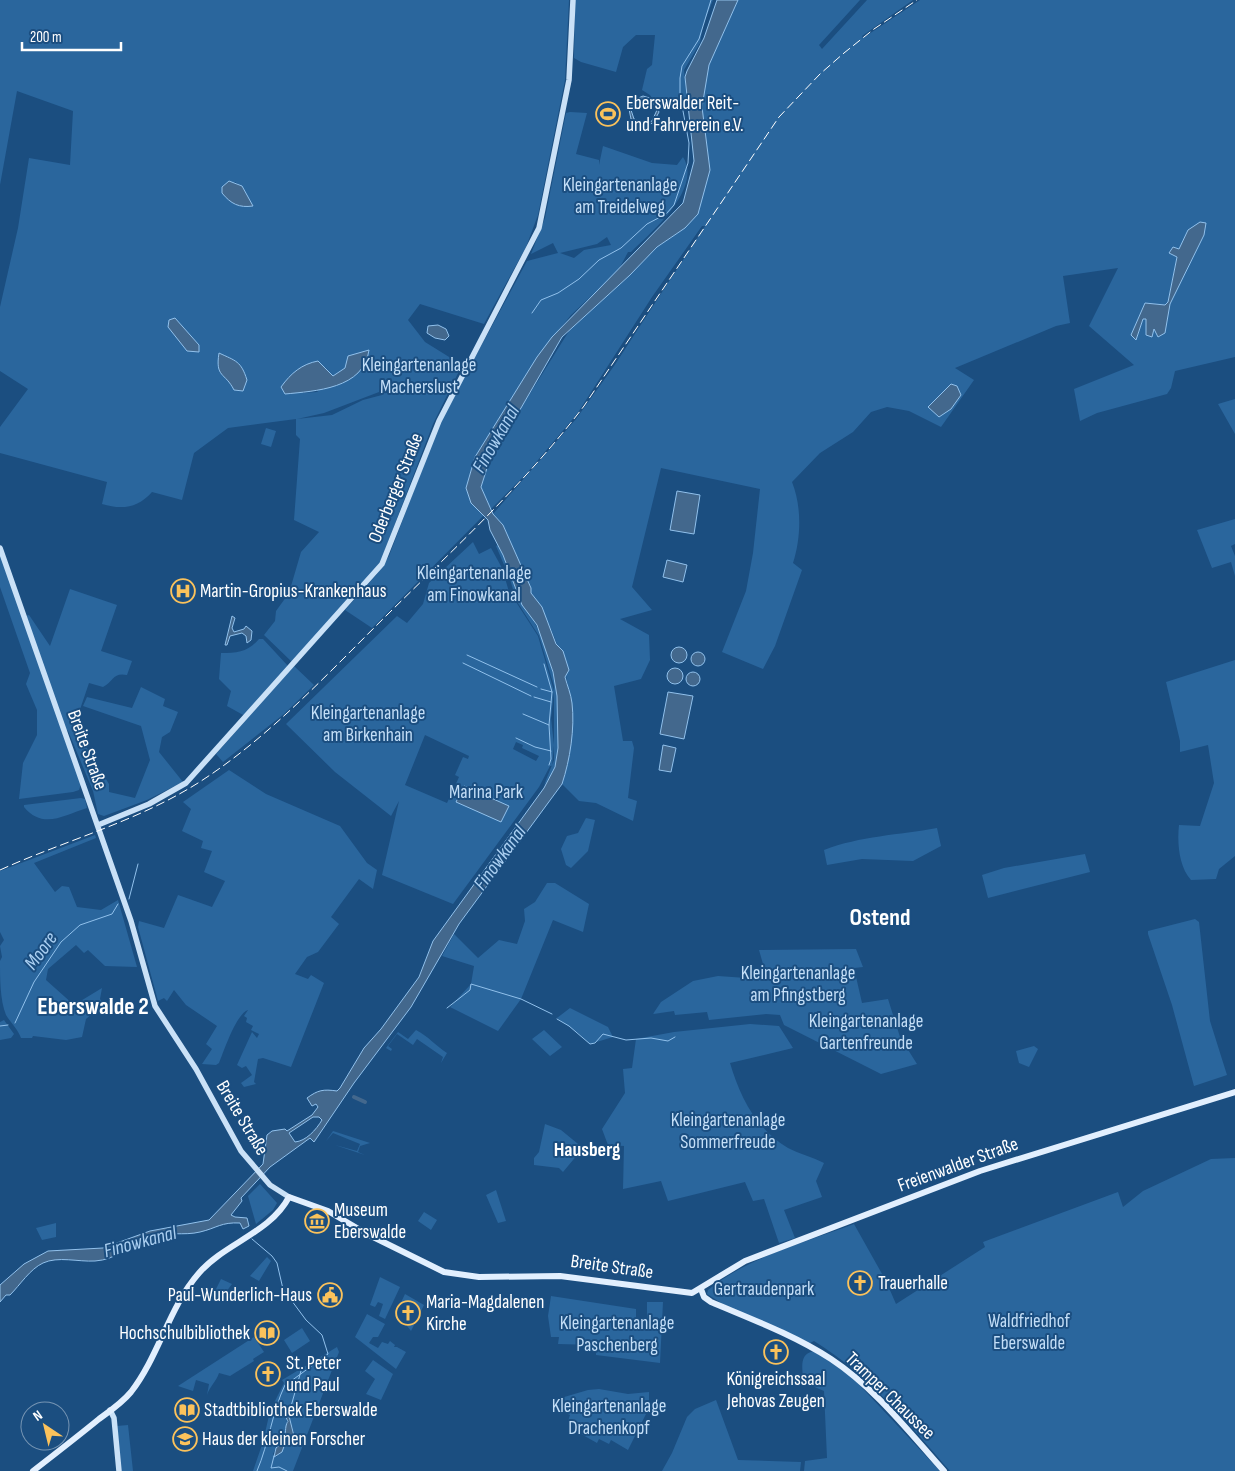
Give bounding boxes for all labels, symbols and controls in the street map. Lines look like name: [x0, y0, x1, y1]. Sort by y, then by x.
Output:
scale bar: [22, 20, 121, 52]
text: 200 m: [30, 28, 62, 47]
place label: Eberswalder Reit- und Fahrverein e.V.: [626, 92, 744, 137]
sports icon: Eberswalder Reit- und Fahrverein e.V.: [595, 101, 621, 127]
park label: Kleingartenanlage am Treidelweg: [563, 174, 677, 219]
park label: Kleingartenanlage Macherslust: [362, 354, 476, 399]
water label: Finowkanal: [467, 400, 526, 477]
street label: Oderberger Straße: [364, 430, 428, 546]
park label: Kleingartenanlage am Finowkanal: [417, 562, 531, 607]
hospital icon: Martin-Gropius-Krankenhaus: [170, 578, 196, 604]
place label: Martin-Gropius-Krankenhaus: [200, 580, 387, 603]
park label: Kleingartenanlage am Birkenhain: [311, 702, 425, 747]
street label: Breite Straße: [62, 707, 112, 793]
park label: Marina Park: [449, 781, 524, 804]
water label: Finowkanal: [468, 820, 532, 895]
district label: Ostend: [850, 903, 910, 932]
water label: Moore: [19, 927, 63, 975]
park label: Kleingartenanlage am Pfingstberg: [741, 962, 855, 1007]
district label: Eberswalde 2: [37, 992, 149, 1021]
park label: Kleingartenanlage Gartenfreunde: [809, 1010, 923, 1055]
street label: Breite Straße: [211, 1076, 273, 1160]
park label: Kleingartenanlage Sommerfreude: [671, 1109, 785, 1154]
street label: Freienwalder Straße: [895, 1133, 1021, 1197]
district label: Hausberg: [554, 1138, 621, 1162]
place label: Museum Eberswalde: [334, 1199, 406, 1244]
museum icon: Museum Eberswalde: [304, 1208, 330, 1234]
water label: Finowkanal: [101, 1220, 180, 1263]
street label: Breite Straße: [569, 1250, 655, 1284]
church icon: Trauerhalle: [847, 1270, 873, 1296]
place label: Trauerhalle: [878, 1272, 948, 1295]
park label: Gertraudenpark: [714, 1278, 815, 1301]
public building icon: Paul-Wunderlich-Haus: [317, 1282, 343, 1308]
place label: Paul-Wunderlich-Haus: [168, 1284, 312, 1307]
place label: Maria-Magdalenen Kirche: [426, 1291, 544, 1336]
church icon: Maria-Magdalenen Kirche: [395, 1300, 421, 1326]
park label: Waldfriedhof Eberswalde: [988, 1310, 1071, 1355]
park label: Kleingartenanlage Paschenberg: [560, 1312, 674, 1357]
library icon: Hochschulbibliothek: [254, 1320, 280, 1346]
place label: Hochschulbibliothek: [119, 1322, 251, 1345]
church icon: Königreichssaal Jehovas Zeugen: [763, 1339, 789, 1365]
street label: Tramper Chaussee: [840, 1347, 940, 1445]
place label: St. Peter und Paul: [286, 1352, 342, 1397]
church icon: St. Peter und Paul: [255, 1361, 281, 1387]
place label: Königreichssaal Jehovas Zeugen: [726, 1368, 825, 1413]
park label: Kleingartenanlage Drachenkopf: [552, 1395, 666, 1440]
library icon: Stadtbibliothek Eberswalde: [174, 1397, 200, 1423]
place label: Stadtbibliothek Eberswalde: [204, 1399, 378, 1422]
north arrow: [20, 1401, 70, 1451]
text: N: [30, 1407, 46, 1425]
school or university icon: Haus der kleinen Forscher: [172, 1426, 198, 1452]
place label: Haus der kleinen Forscher: [202, 1428, 366, 1451]

